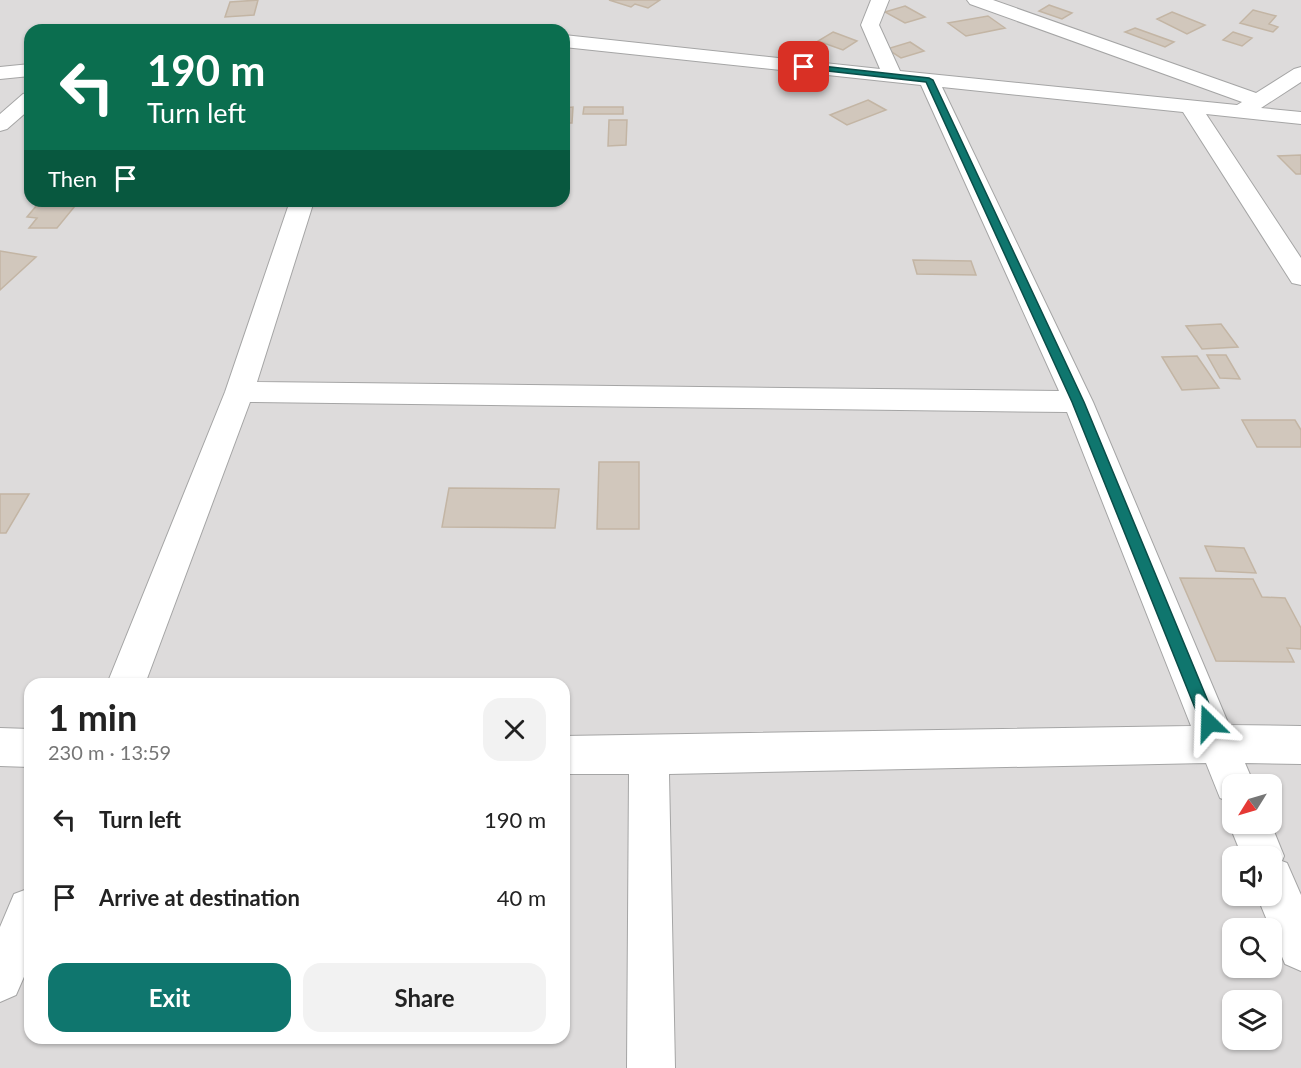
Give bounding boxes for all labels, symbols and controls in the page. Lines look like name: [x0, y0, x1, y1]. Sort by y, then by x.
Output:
pin: [778, 41, 829, 92]
text: 190 m: [147, 45, 265, 95]
icon: left: [48, 48, 126, 126]
icon: arrive: [787, 50, 820, 83]
text: Turn left: [147, 96, 246, 129]
icon: arrive: [109, 162, 142, 195]
text: Then: [48, 165, 97, 192]
position arrow: [1177, 691, 1241, 755]
text: 1 min: [48, 695, 137, 739]
button: close: [483, 698, 546, 761]
text: 230 m · 13:59: [48, 740, 171, 764]
north arrow: [1222, 774, 1282, 834]
map controls: [1222, 774, 1282, 1050]
icon: left: [48, 803, 81, 836]
text: Turn left: [99, 806, 181, 833]
text: 190 m: [484, 806, 546, 833]
button: sound: [1222, 846, 1282, 906]
icon: arrive: [48, 881, 81, 914]
text: Arrive at destination: [99, 884, 300, 911]
text: 40 m: [497, 884, 546, 911]
button: search: [1222, 918, 1282, 978]
button: Exit: [48, 963, 291, 1032]
button: Share: [303, 963, 546, 1032]
button: layers: [1222, 990, 1282, 1050]

